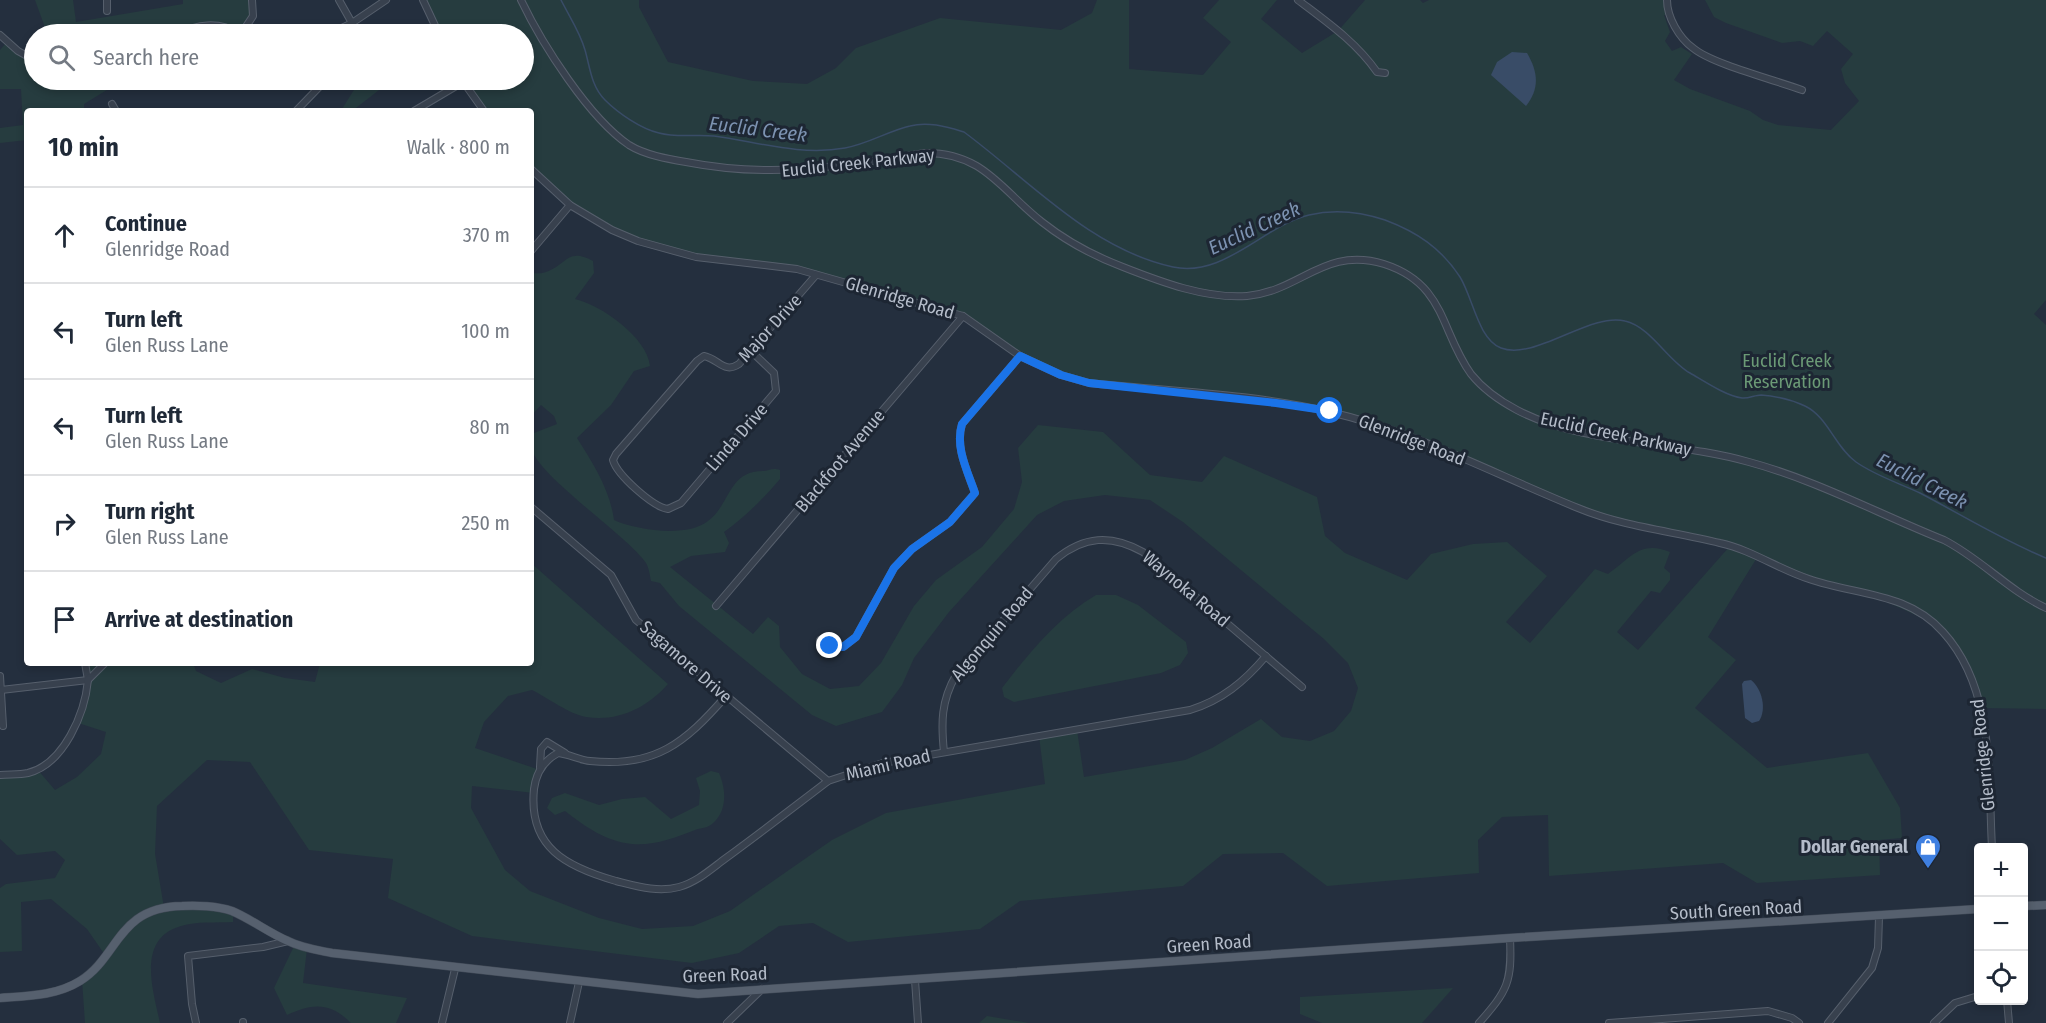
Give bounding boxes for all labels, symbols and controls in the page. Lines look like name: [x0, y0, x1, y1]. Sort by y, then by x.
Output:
search box: [24, 24, 534, 90]
icon: search: [45, 41, 78, 74]
text: Search here: [93, 44, 199, 71]
water label: Euclid Creek: [708, 111, 808, 147]
text: 10 min: [48, 132, 119, 163]
text: Walk · 800 m: [407, 135, 510, 159]
street label: Euclid Creek Parkway: [780, 144, 936, 182]
water label: Euclid Creek: [1204, 196, 1304, 260]
text: Continue: [105, 210, 187, 237]
icon: ahead: [48, 219, 81, 252]
text: 370 m: [463, 223, 510, 247]
text: Glenridge Road: [105, 237, 230, 261]
street label: Glenridge Road: [843, 272, 957, 324]
street label: Major Drive: [734, 289, 806, 367]
text: Turn left: [105, 306, 183, 333]
icon: left: [48, 315, 81, 348]
text: 100 m: [461, 319, 510, 343]
text: Glen Russ Lane: [105, 333, 229, 357]
park label: Euclid Creek Reservation: [1742, 350, 1832, 393]
route start: [1316, 397, 1342, 423]
street label: Linda Drive: [702, 398, 773, 475]
text: Turn left: [105, 402, 183, 429]
street label: Blackfoot Avenue: [790, 405, 890, 517]
street label: Euclid Creek Parkway: [1539, 407, 1693, 461]
street label: Glenridge Road: [1356, 410, 1468, 470]
icon: left: [48, 411, 81, 444]
text: 80 m: [470, 415, 510, 439]
text: Glen Russ Lane: [105, 429, 229, 453]
water label: Euclid Creek: [1873, 448, 1971, 514]
text: Turn right: [105, 498, 194, 525]
icon: right: [48, 507, 81, 540]
text: 250 m: [462, 511, 510, 535]
text: Glen Russ Lane: [105, 525, 229, 549]
street label: Waynoka Road: [1138, 546, 1234, 632]
street label: Algonquin Road: [946, 583, 1038, 685]
icon: arrive: [48, 603, 81, 636]
text: Arrive at destination: [105, 606, 293, 633]
street label: Sagamore Drive: [635, 616, 737, 708]
route end: [816, 632, 842, 658]
street label: Glenridge Road: [1966, 698, 2000, 812]
street label: Miami Road: [844, 745, 932, 785]
shop icon: Dollar General: [1913, 832, 1943, 870]
place label: Dollar General: [1801, 836, 1908, 858]
map controls: [1974, 843, 2028, 1005]
button: +: [1974, 843, 2028, 897]
street label: South Green Road: [1669, 896, 1803, 924]
button: −: [1974, 897, 2028, 951]
street label: Green Road: [1166, 930, 1252, 958]
button: locate: [1974, 951, 2028, 1005]
street label: Green Road: [682, 963, 768, 987]

